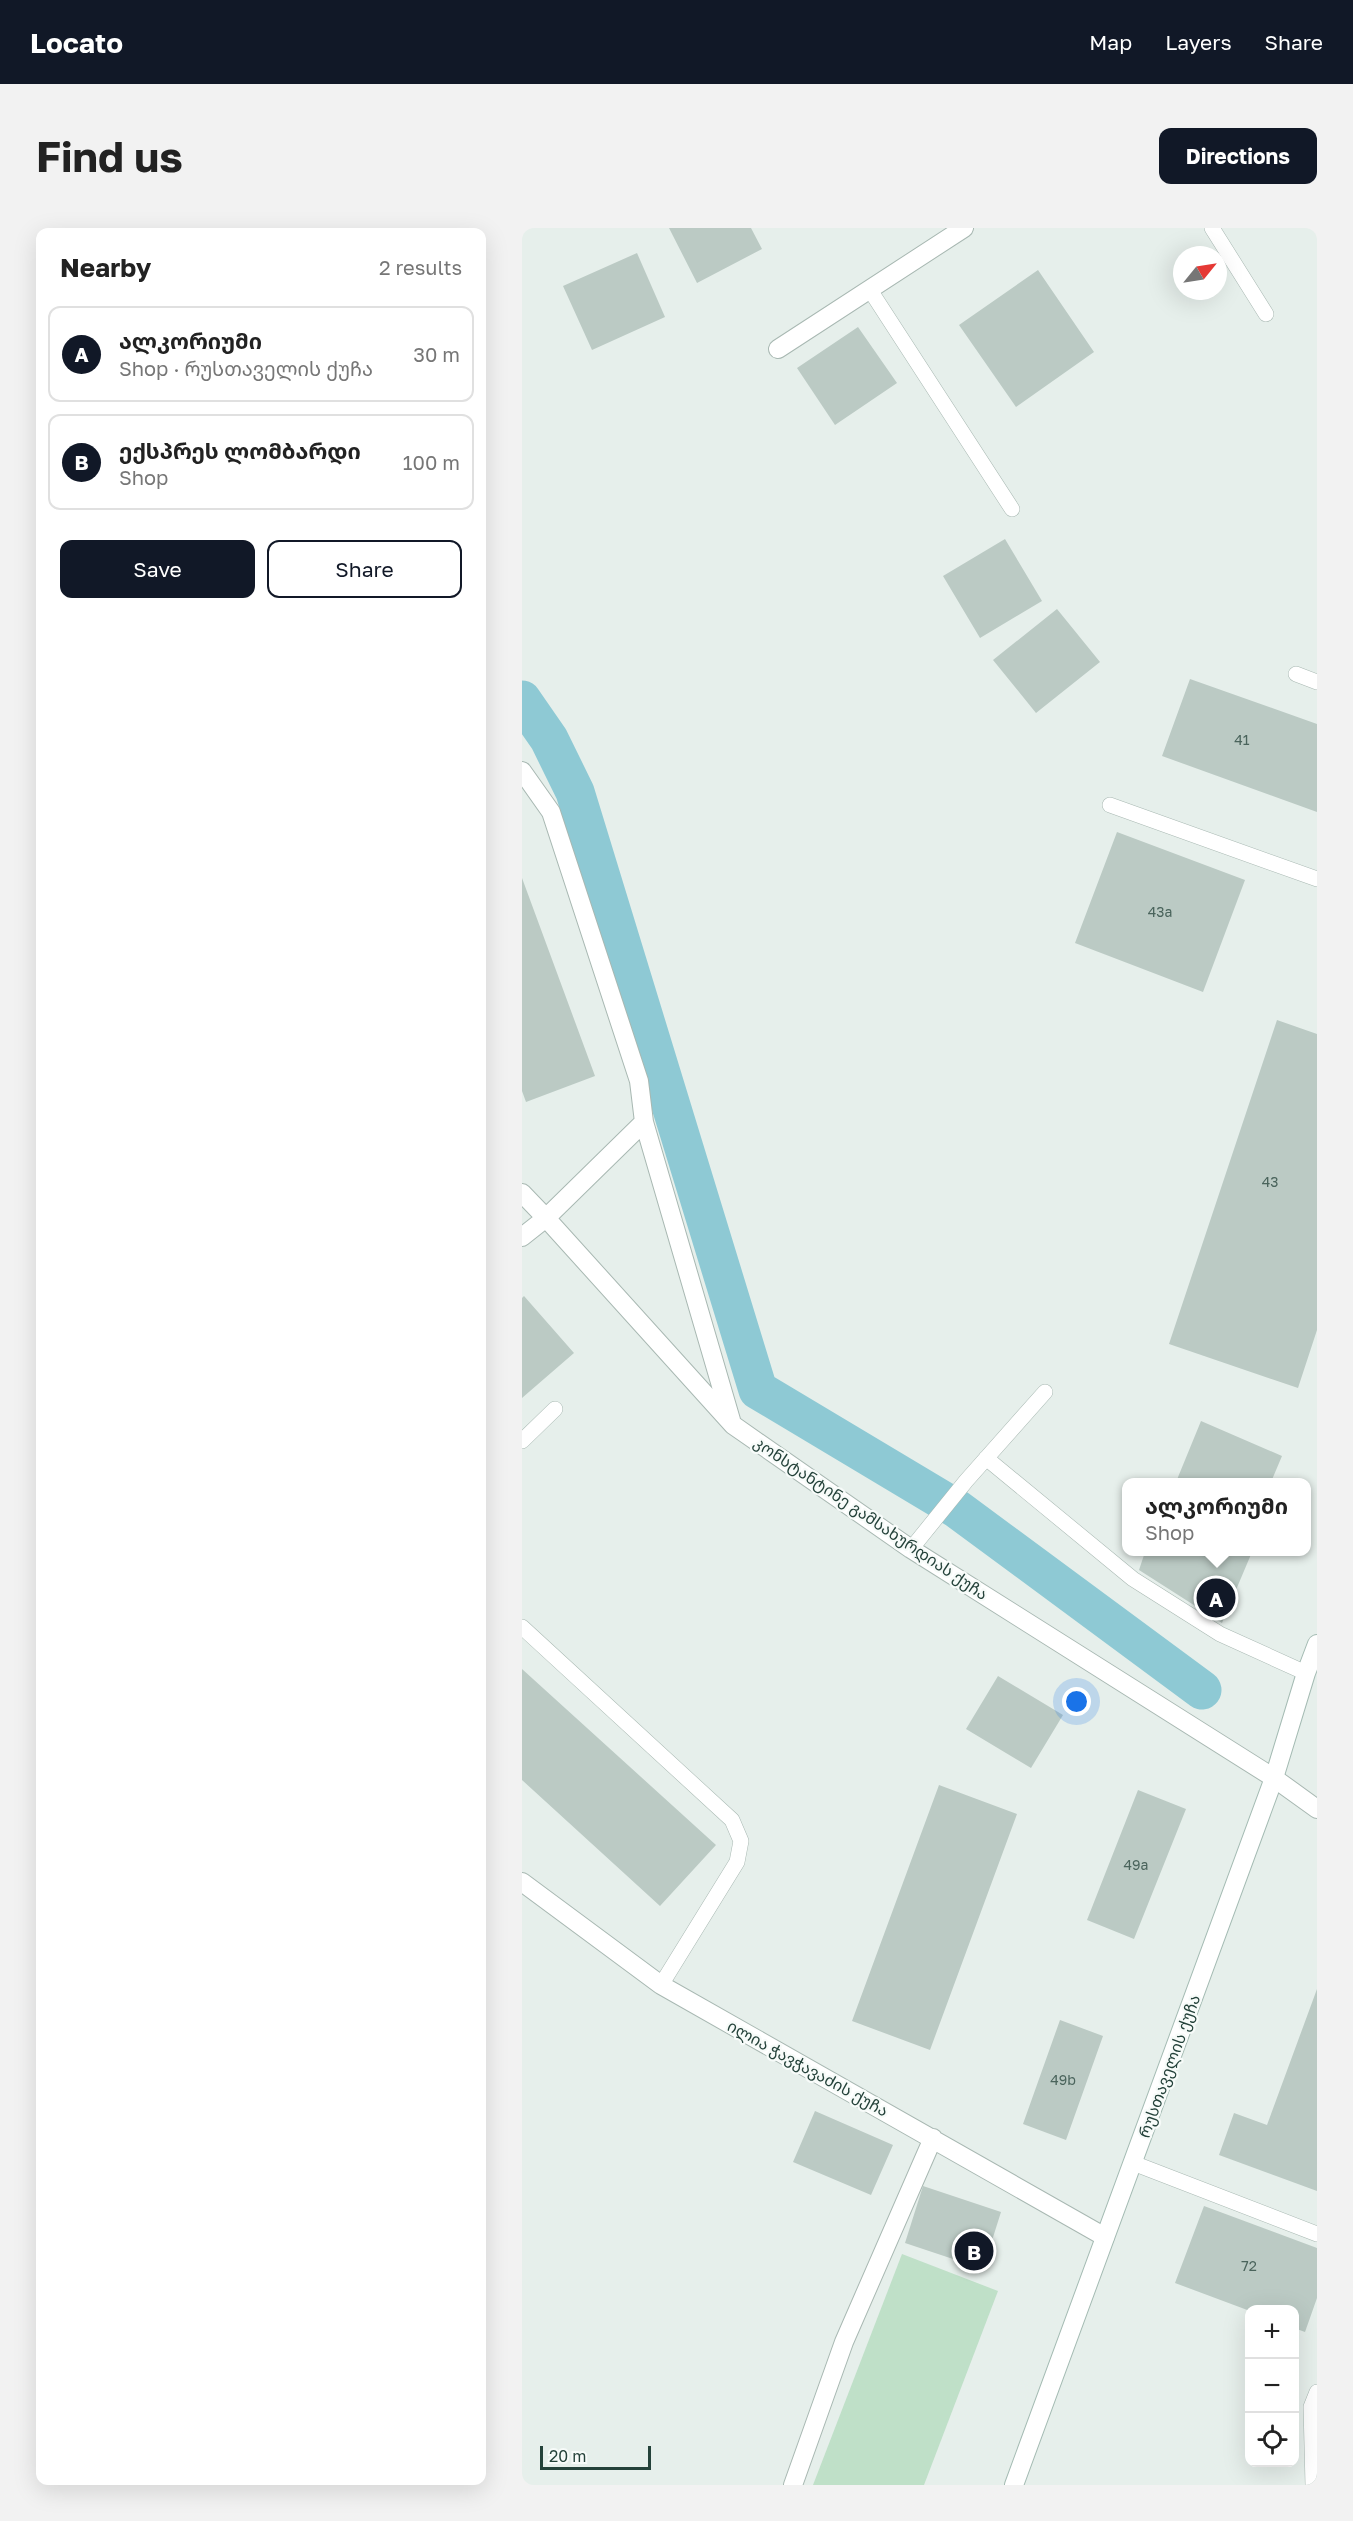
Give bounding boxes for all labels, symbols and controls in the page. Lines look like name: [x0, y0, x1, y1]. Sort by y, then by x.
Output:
text: Locato: [30, 26, 123, 59]
text: Map: [1089, 29, 1132, 55]
text: Layers: [1165, 29, 1232, 55]
text: Share: [1265, 29, 1323, 55]
button: Directions: [1159, 128, 1317, 184]
text: Find us: [36, 131, 183, 181]
north arrow: [1173, 246, 1227, 300]
text: Nearby: [60, 252, 151, 283]
text: 2 results: [379, 255, 462, 279]
text: ალკორიუმი: [119, 327, 262, 354]
text: A: [74, 342, 89, 366]
text: 30 m: [413, 342, 460, 366]
text: Shop · რუსთაველის ქუჩა: [119, 356, 373, 380]
text: ექსპრეს ლომბარდი: [119, 437, 361, 464]
text: B: [74, 450, 89, 474]
text: 100 m: [403, 450, 460, 474]
text: Shop: [119, 465, 168, 489]
button: Save: [60, 540, 255, 598]
button: Share: [267, 540, 462, 598]
house number: 41: [1234, 731, 1250, 748]
house number: 43a: [1148, 903, 1172, 920]
house number: 43: [1262, 1173, 1278, 1190]
street label: კონსტანტინე გამსახურდიას ქუჩა: [750, 1432, 992, 1605]
popup: [1122, 1478, 1311, 1556]
text: ალკორიუმი: [1145, 1492, 1288, 1519]
text: Shop: [1145, 1520, 1194, 1544]
pin: A: [1196, 1576, 1236, 1620]
your location: [1062, 1687, 1091, 1716]
house number: 49a: [1124, 1856, 1148, 1873]
street label: რუსთაველის ქუჩა: [1134, 1992, 1205, 2141]
street label: ილია ჭავჭავაძის ქუჩა: [724, 2015, 892, 2121]
house number: 49b: [1050, 2071, 1076, 2088]
pin: B: [954, 2228, 994, 2274]
house number: 72: [1241, 2257, 1257, 2274]
map controls: [1245, 2305, 1299, 2467]
button: +: [1245, 2305, 1299, 2359]
button: −: [1245, 2359, 1299, 2413]
button: locate: [1245, 2413, 1299, 2467]
scale bar: [540, 2443, 651, 2470]
text: 20 m: [549, 2446, 586, 2466]

